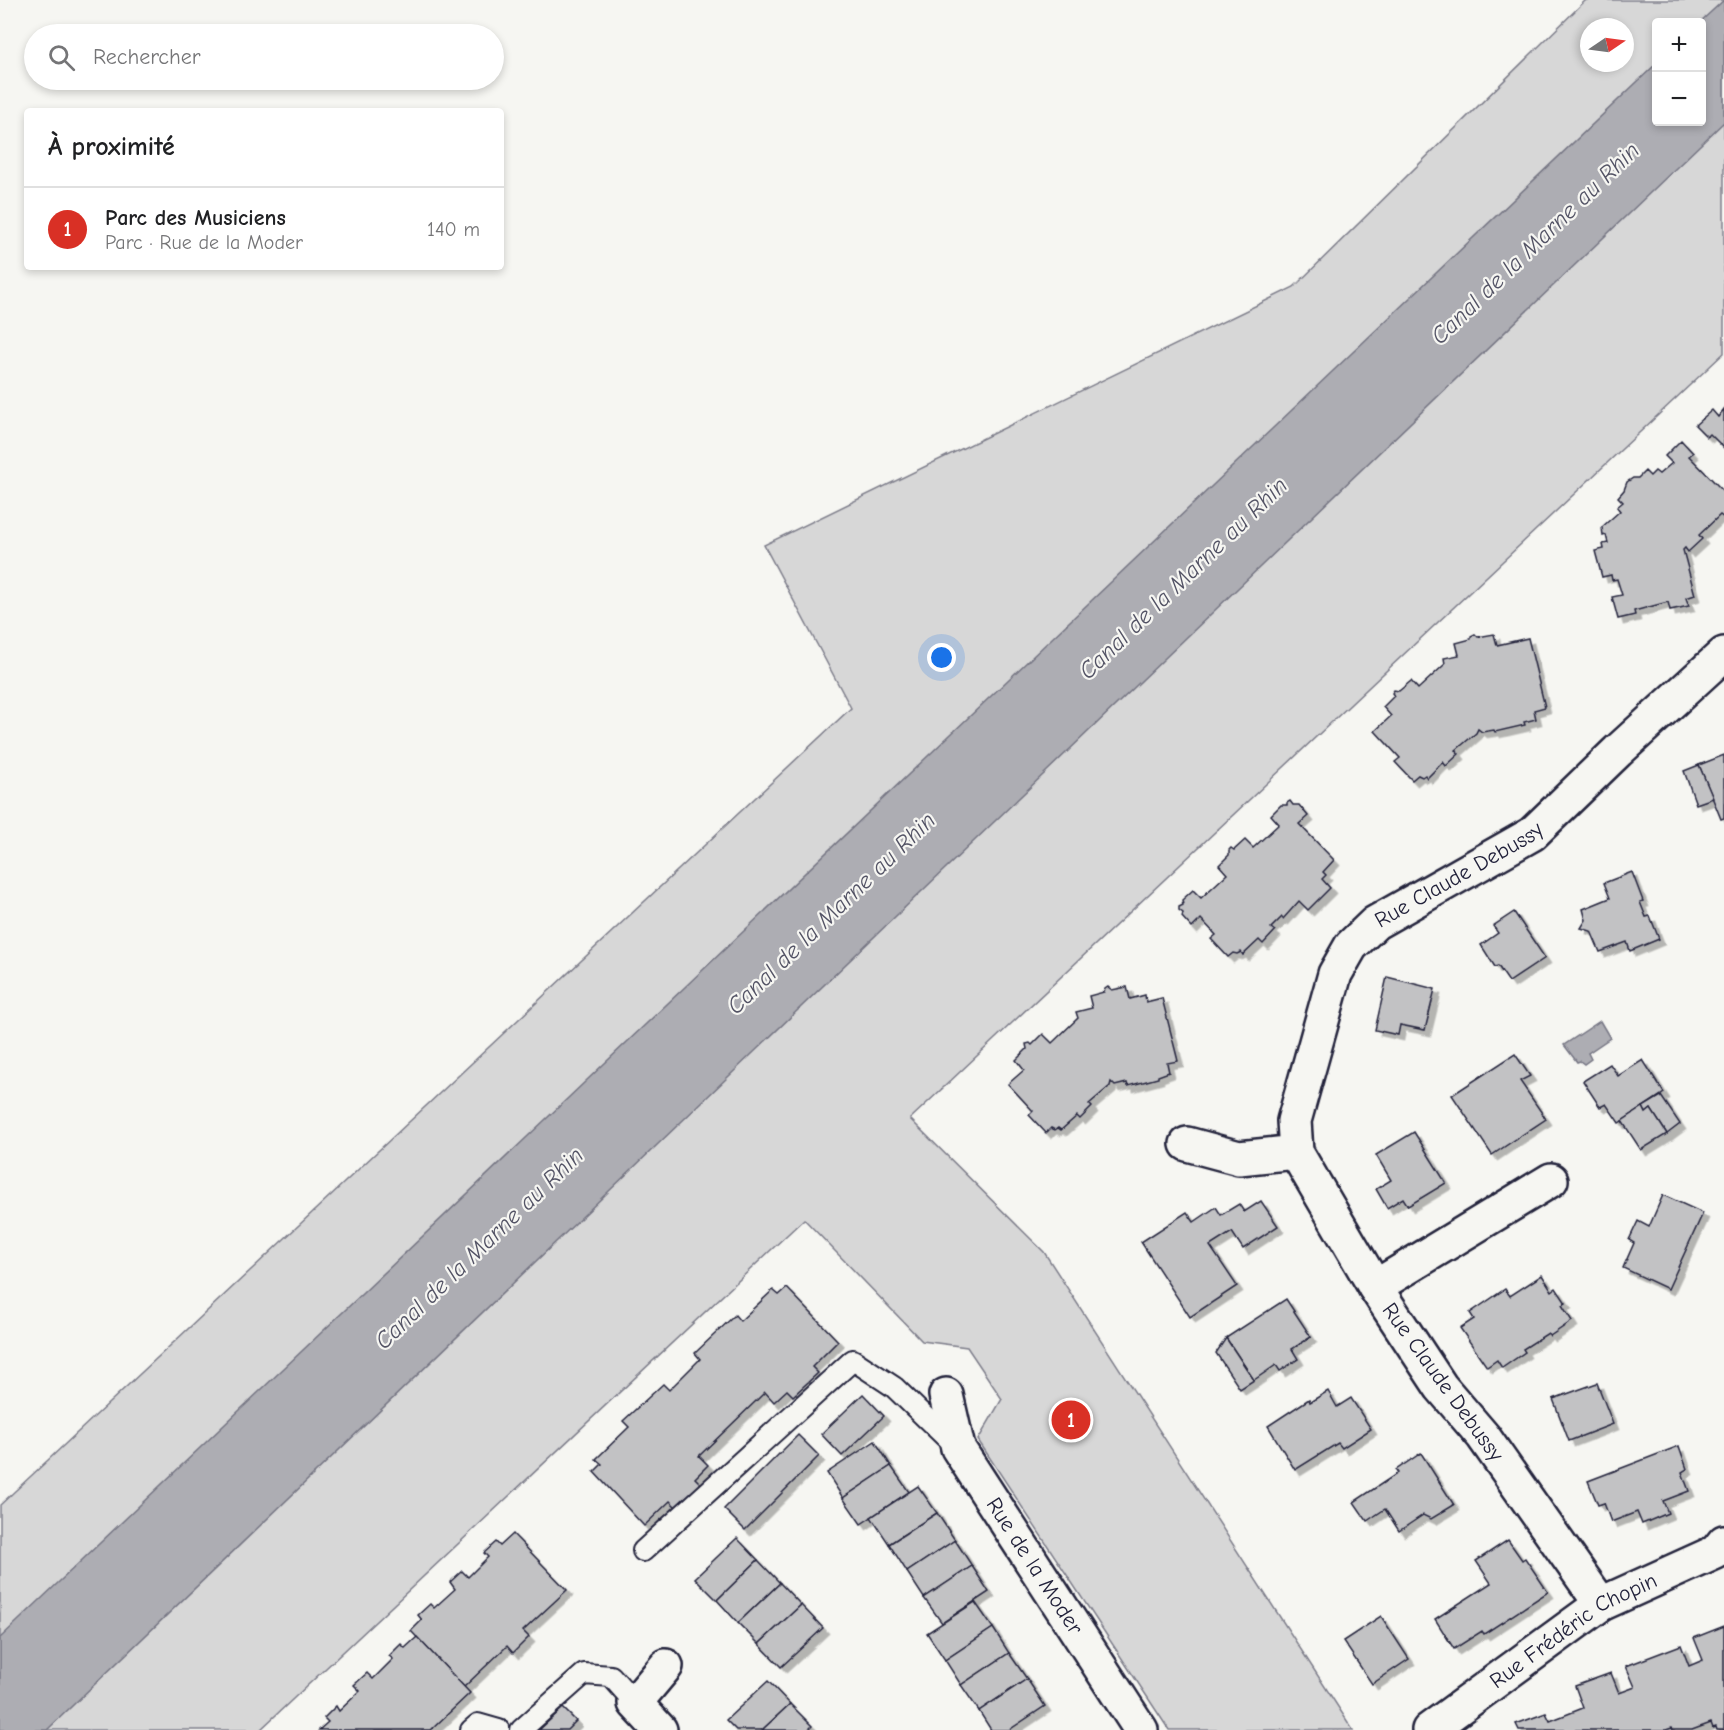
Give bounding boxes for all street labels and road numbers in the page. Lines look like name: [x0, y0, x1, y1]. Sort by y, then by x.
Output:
street label: Rue Claude Debussy: [1370, 817, 1549, 933]
street label: Rue Claude Debussy: [1377, 1298, 1509, 1467]
street label: Rue de la Moder: [981, 1493, 1089, 1640]
street label: Rue Frédéric Chopin: [1485, 1567, 1661, 1694]

